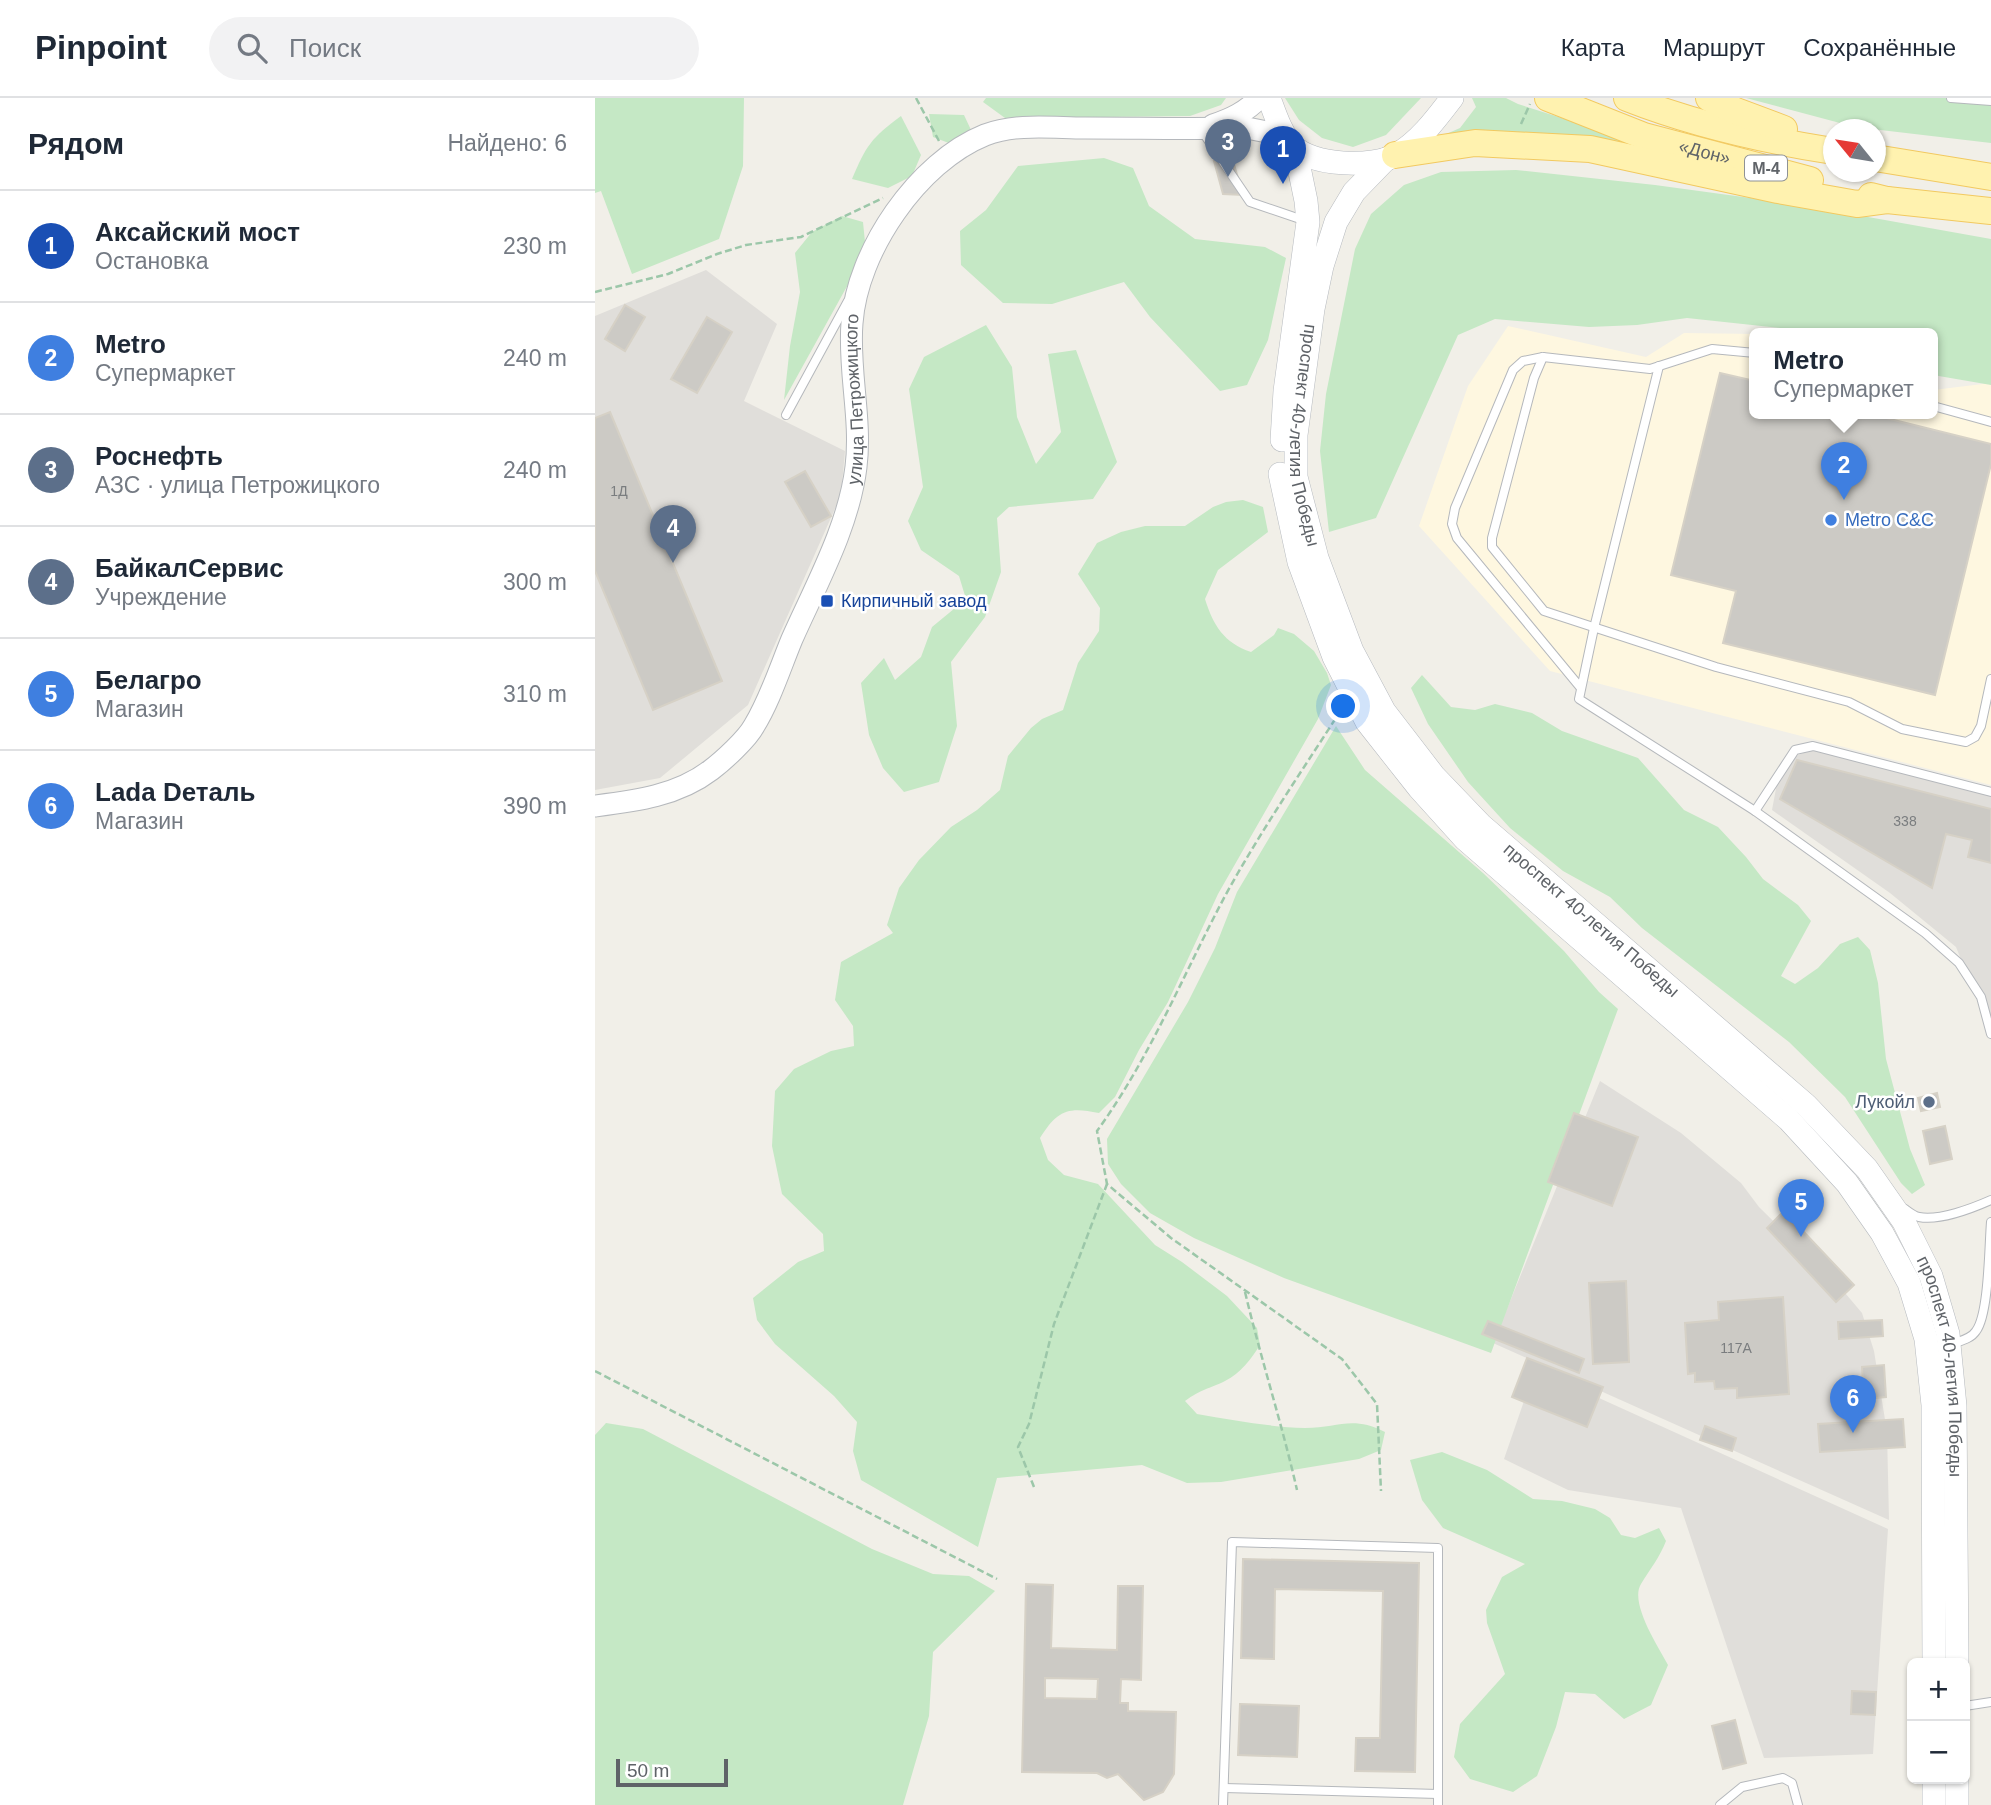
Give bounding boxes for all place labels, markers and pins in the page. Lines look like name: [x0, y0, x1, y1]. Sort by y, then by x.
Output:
pin: 3: [1205, 119, 1251, 177]
pin: 1: [1260, 126, 1306, 184]
pin: 2: [1821, 442, 1867, 500]
pin: 4: [650, 505, 696, 563]
place label: Metro C&C: [1845, 510, 1934, 530]
marker: Metro C&C: [1823, 512, 1839, 528]
place label: Кирпичный завод: [841, 591, 987, 611]
marker: Кирпичный завод: [819, 593, 835, 609]
place label: Лукойл: [1855, 1092, 1915, 1112]
marker: Лукойл: [1921, 1094, 1937, 1110]
pin: 5: [1778, 1179, 1824, 1237]
pin: 6: [1830, 1375, 1876, 1433]

